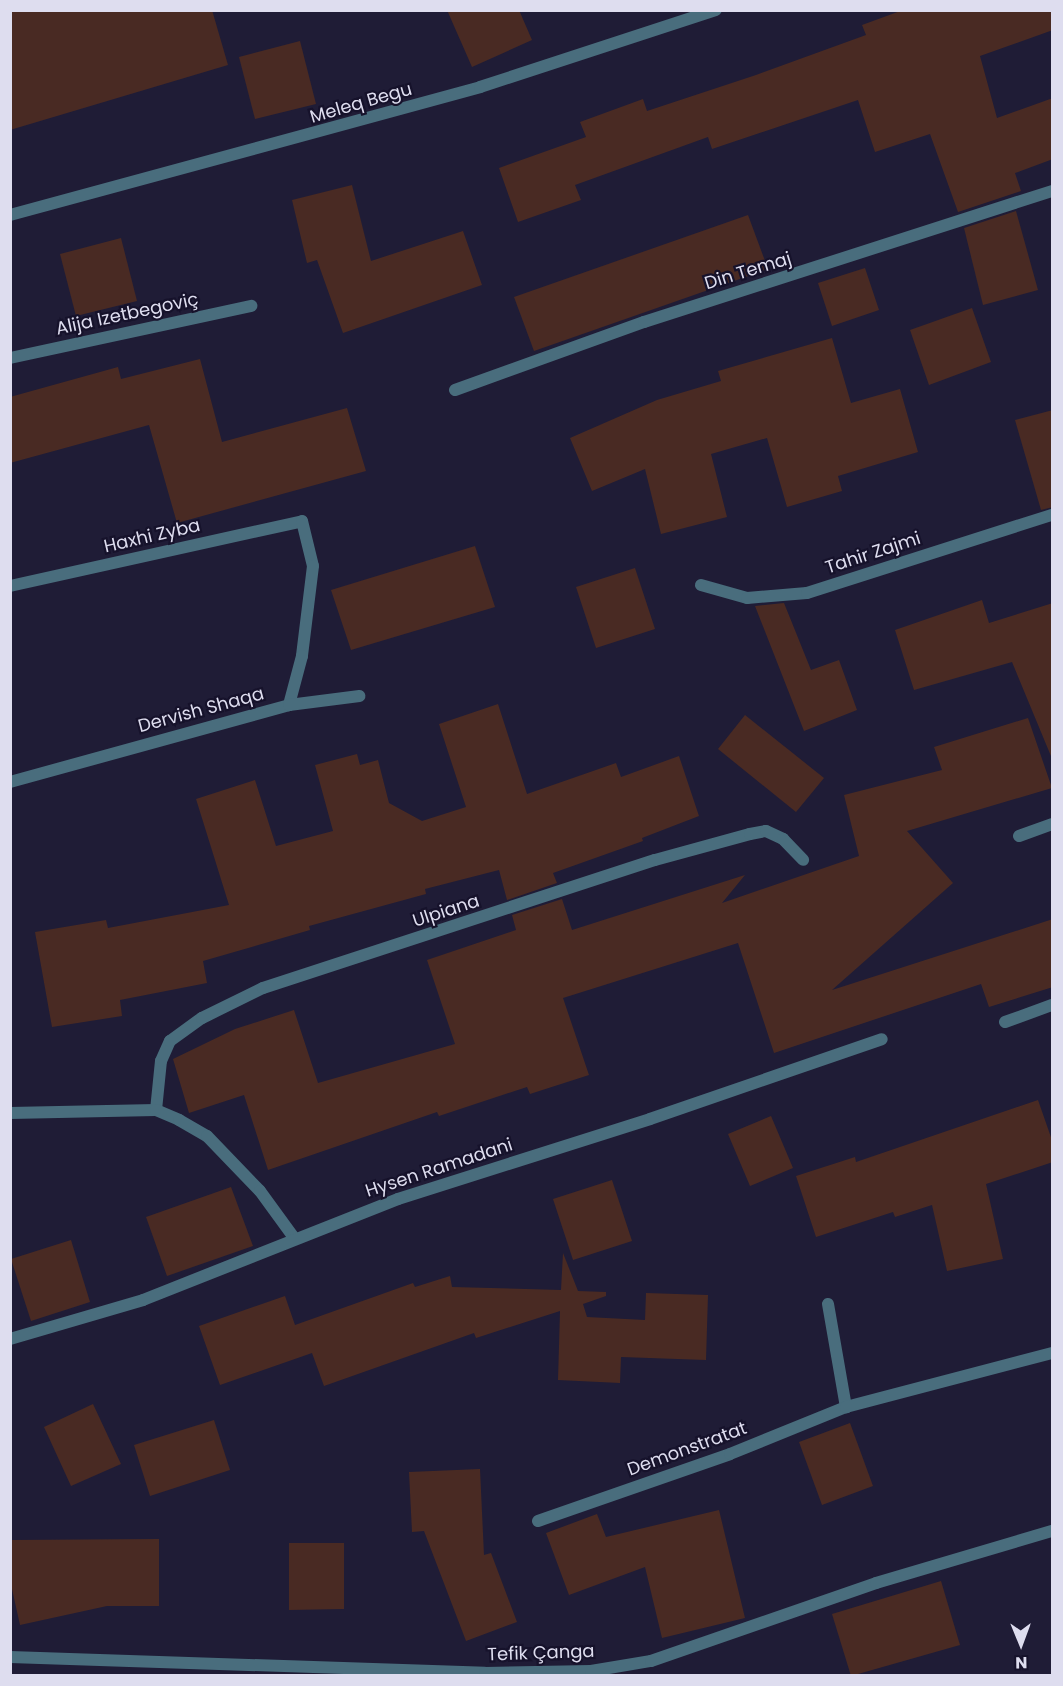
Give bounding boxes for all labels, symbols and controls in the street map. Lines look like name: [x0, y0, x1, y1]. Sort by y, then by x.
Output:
street label: Meleq Begu: [308, 78, 414, 128]
street label: Din Temaj: [702, 248, 794, 294]
street label: Alija Izetbegoviç: [54, 288, 200, 340]
street label: Haxhi Zyba: [102, 514, 202, 558]
street label: Tahir Zajmi: [823, 527, 923, 579]
street label: Dervish Shaqa: [136, 683, 266, 737]
street label: Ulpiana: [410, 890, 482, 932]
street label: Hysen Ramadani: [363, 1134, 515, 1202]
street label: Demonstratat: [624, 1417, 750, 1481]
north arrow: [991, 1614, 1051, 1674]
street label: Tefik Çanga: [487, 1640, 595, 1666]
text: N: [1015, 1651, 1028, 1674]

